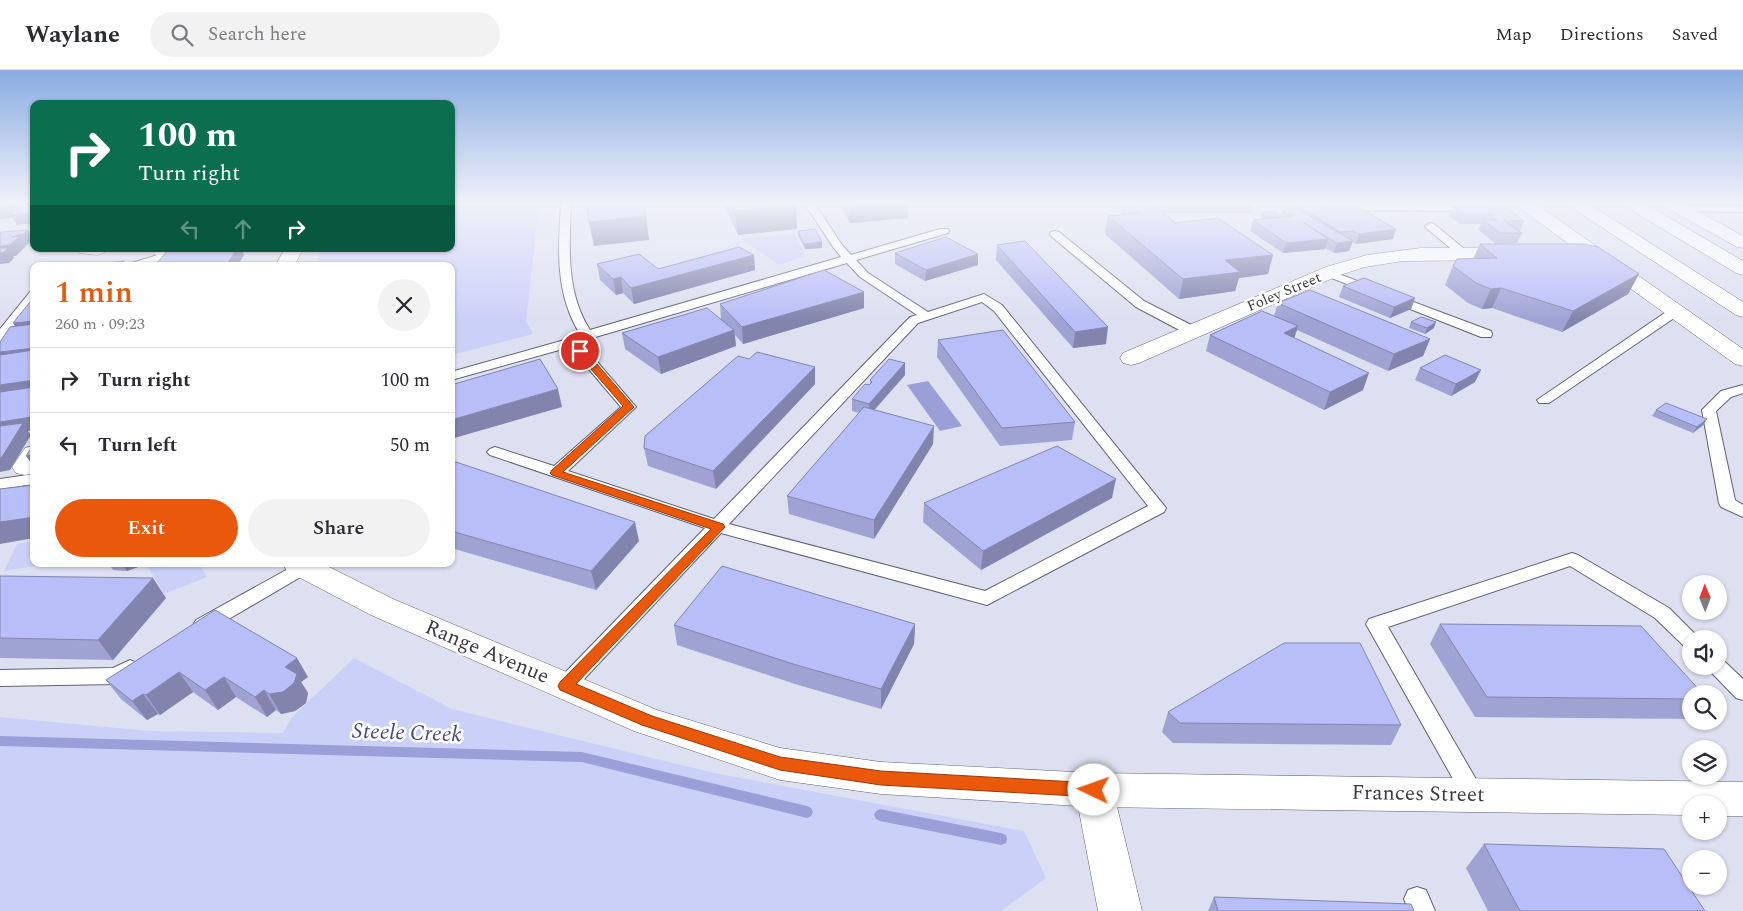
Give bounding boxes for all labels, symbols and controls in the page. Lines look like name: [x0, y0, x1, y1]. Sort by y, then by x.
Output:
search box: [150, 12, 500, 57]
text: Waylane: [25, 17, 120, 53]
text: Search here: [208, 20, 306, 49]
icon: search: [168, 21, 196, 49]
text: Map: [1496, 21, 1532, 48]
text: Directions: [1560, 21, 1644, 48]
text: Saved: [1672, 21, 1718, 48]
text: 100 m: [138, 109, 237, 162]
icon: right: [55, 120, 120, 185]
text: Turn right: [138, 157, 240, 190]
icon: left: [176, 215, 204, 243]
icon: ahead: [229, 215, 257, 243]
icon: right: [282, 215, 310, 243]
street label: Foley Street: [1243, 266, 1325, 318]
text: 1 min: [55, 270, 133, 316]
button: close: [378, 279, 430, 331]
text: 260 m · 09:23: [55, 312, 145, 336]
pin: [559, 330, 601, 372]
icon: arrive: [566, 337, 594, 365]
icon: right: [55, 366, 83, 394]
text: Turn right: [98, 366, 191, 395]
text: 100 m: [380, 366, 430, 395]
icon: left: [55, 431, 83, 459]
text: Turn left: [98, 431, 177, 460]
text: 50 m: [390, 431, 430, 460]
button: Exit: [55, 499, 238, 557]
button: Share: [248, 499, 430, 557]
north arrow: [1682, 575, 1728, 620]
map controls: [1682, 575, 1727, 895]
street label: Range Avenue: [420, 611, 554, 693]
button: sound: [1682, 630, 1727, 675]
button: search: [1682, 685, 1727, 730]
water label: Steele Creek: [352, 715, 462, 751]
button: layers: [1682, 740, 1727, 785]
position arrow: [1067, 763, 1119, 815]
street label: Frances Street: [1351, 777, 1485, 811]
button: +: [1682, 795, 1727, 840]
button: −: [1682, 850, 1727, 895]

